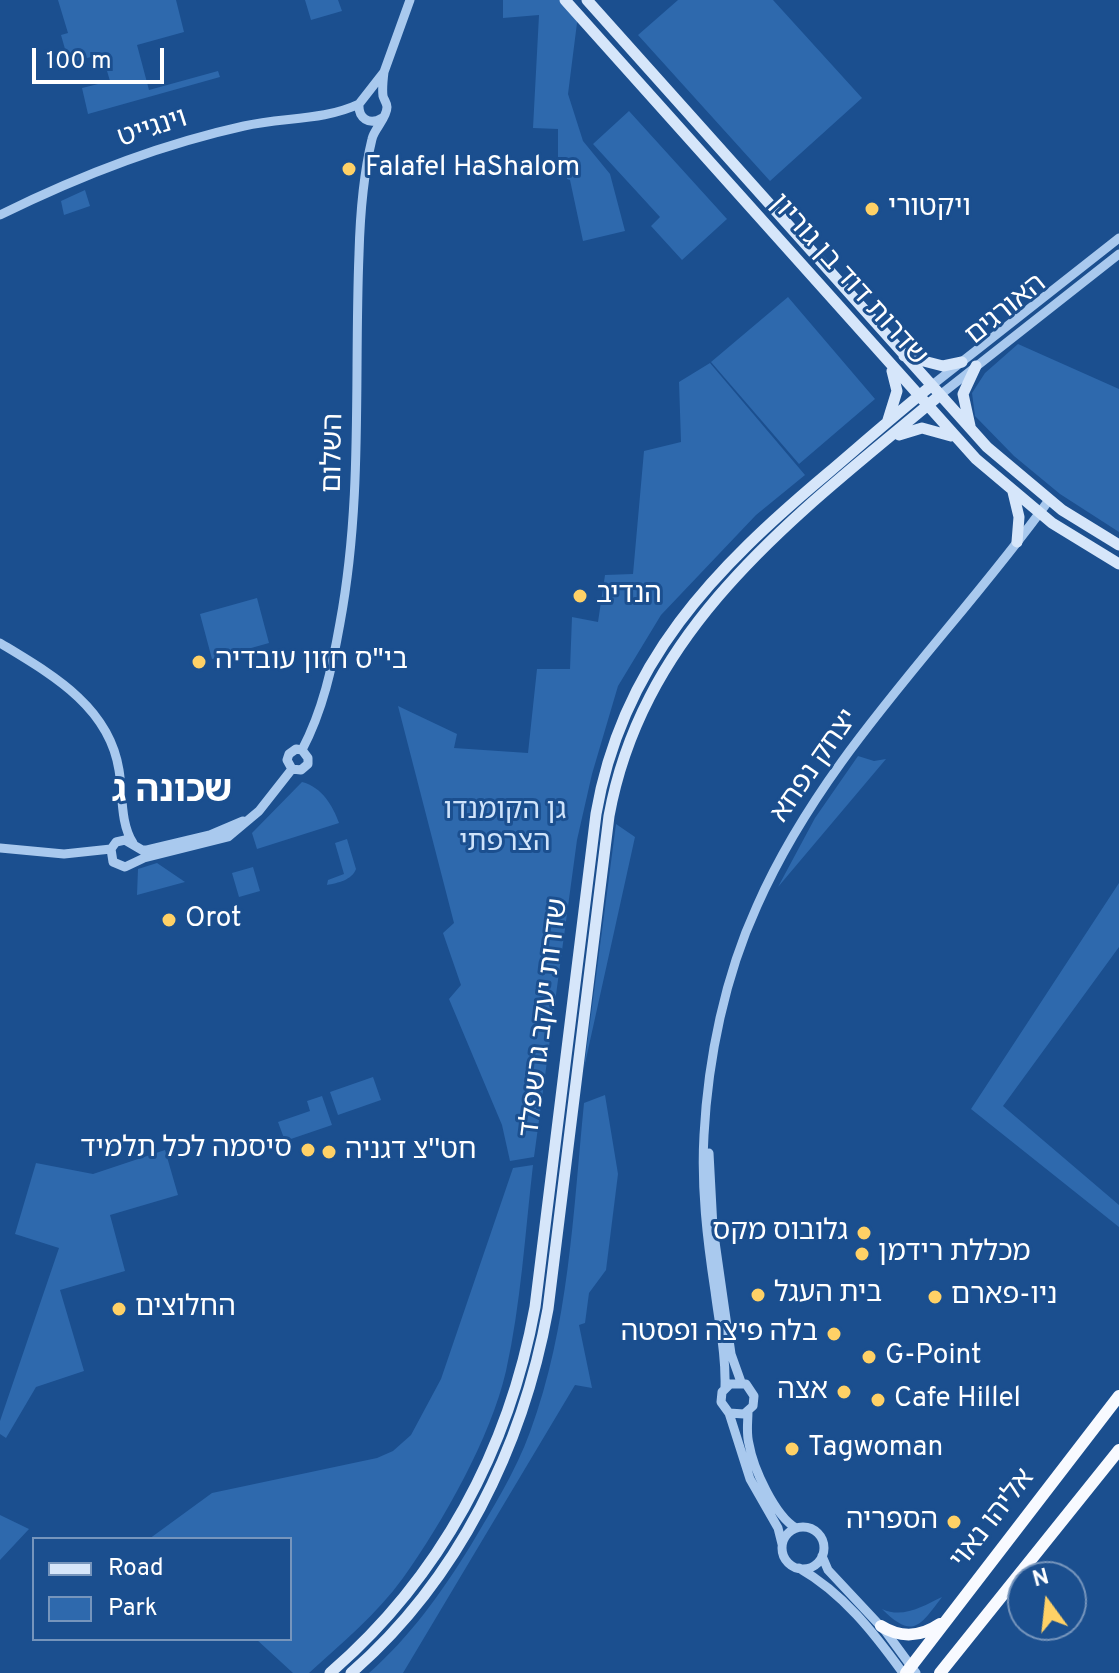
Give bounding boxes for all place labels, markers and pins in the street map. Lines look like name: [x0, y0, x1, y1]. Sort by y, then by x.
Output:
place label: Falafel HaShalom: [365, 152, 580, 186]
marker: Falafel HaShalom: [340, 160, 358, 178]
place label: ויקטורי: [888, 192, 971, 226]
marker: ויקטורי: [863, 200, 881, 218]
place label: הנדיב: [596, 579, 662, 613]
marker: הנדיב: [571, 587, 589, 605]
place label: בי"ס חזון עובדיה: [215, 645, 408, 679]
marker: בי"ס חזון עובדיה: [190, 653, 208, 671]
place label: Orot: [185, 903, 242, 937]
marker: Orot: [160, 911, 178, 929]
place label: סיסמה לכל תלמיד: [80, 1133, 292, 1167]
place label: חט''צ דגניה: [345, 1135, 477, 1169]
marker: סיסמה לכל תלמיד: [299, 1141, 317, 1159]
marker: חט''צ דגניה: [320, 1143, 338, 1161]
place label: גלובוס מקס: [712, 1216, 848, 1250]
marker: גלובוס מקס: [855, 1224, 873, 1242]
place label: מכללת רידמן: [878, 1237, 1031, 1271]
marker: מכללת רידמן: [853, 1245, 871, 1263]
place label: בית העגל: [774, 1278, 882, 1312]
place label: ניו-פארם: [951, 1280, 1057, 1314]
marker: בית העגל: [749, 1286, 767, 1304]
marker: ניו-פארם: [926, 1288, 944, 1306]
place label: החלוצים: [135, 1292, 236, 1326]
marker: החלוצים: [110, 1300, 128, 1318]
place label: בלה פיצה ופסטה: [621, 1317, 818, 1351]
marker: בלה פיצה ופסטה: [825, 1325, 843, 1343]
place label: G-Point: [885, 1340, 982, 1374]
marker: G-Point: [860, 1348, 878, 1366]
place label: אצה: [777, 1375, 828, 1409]
marker: אצה: [835, 1383, 853, 1401]
place label: Cafe Hillel: [894, 1383, 1021, 1417]
marker: Cafe Hillel: [869, 1391, 887, 1409]
place label: Tagwoman: [808, 1432, 943, 1466]
marker: Tagwoman: [783, 1440, 801, 1458]
place label: הספריה: [846, 1505, 938, 1539]
marker: הספריה: [945, 1513, 963, 1531]

